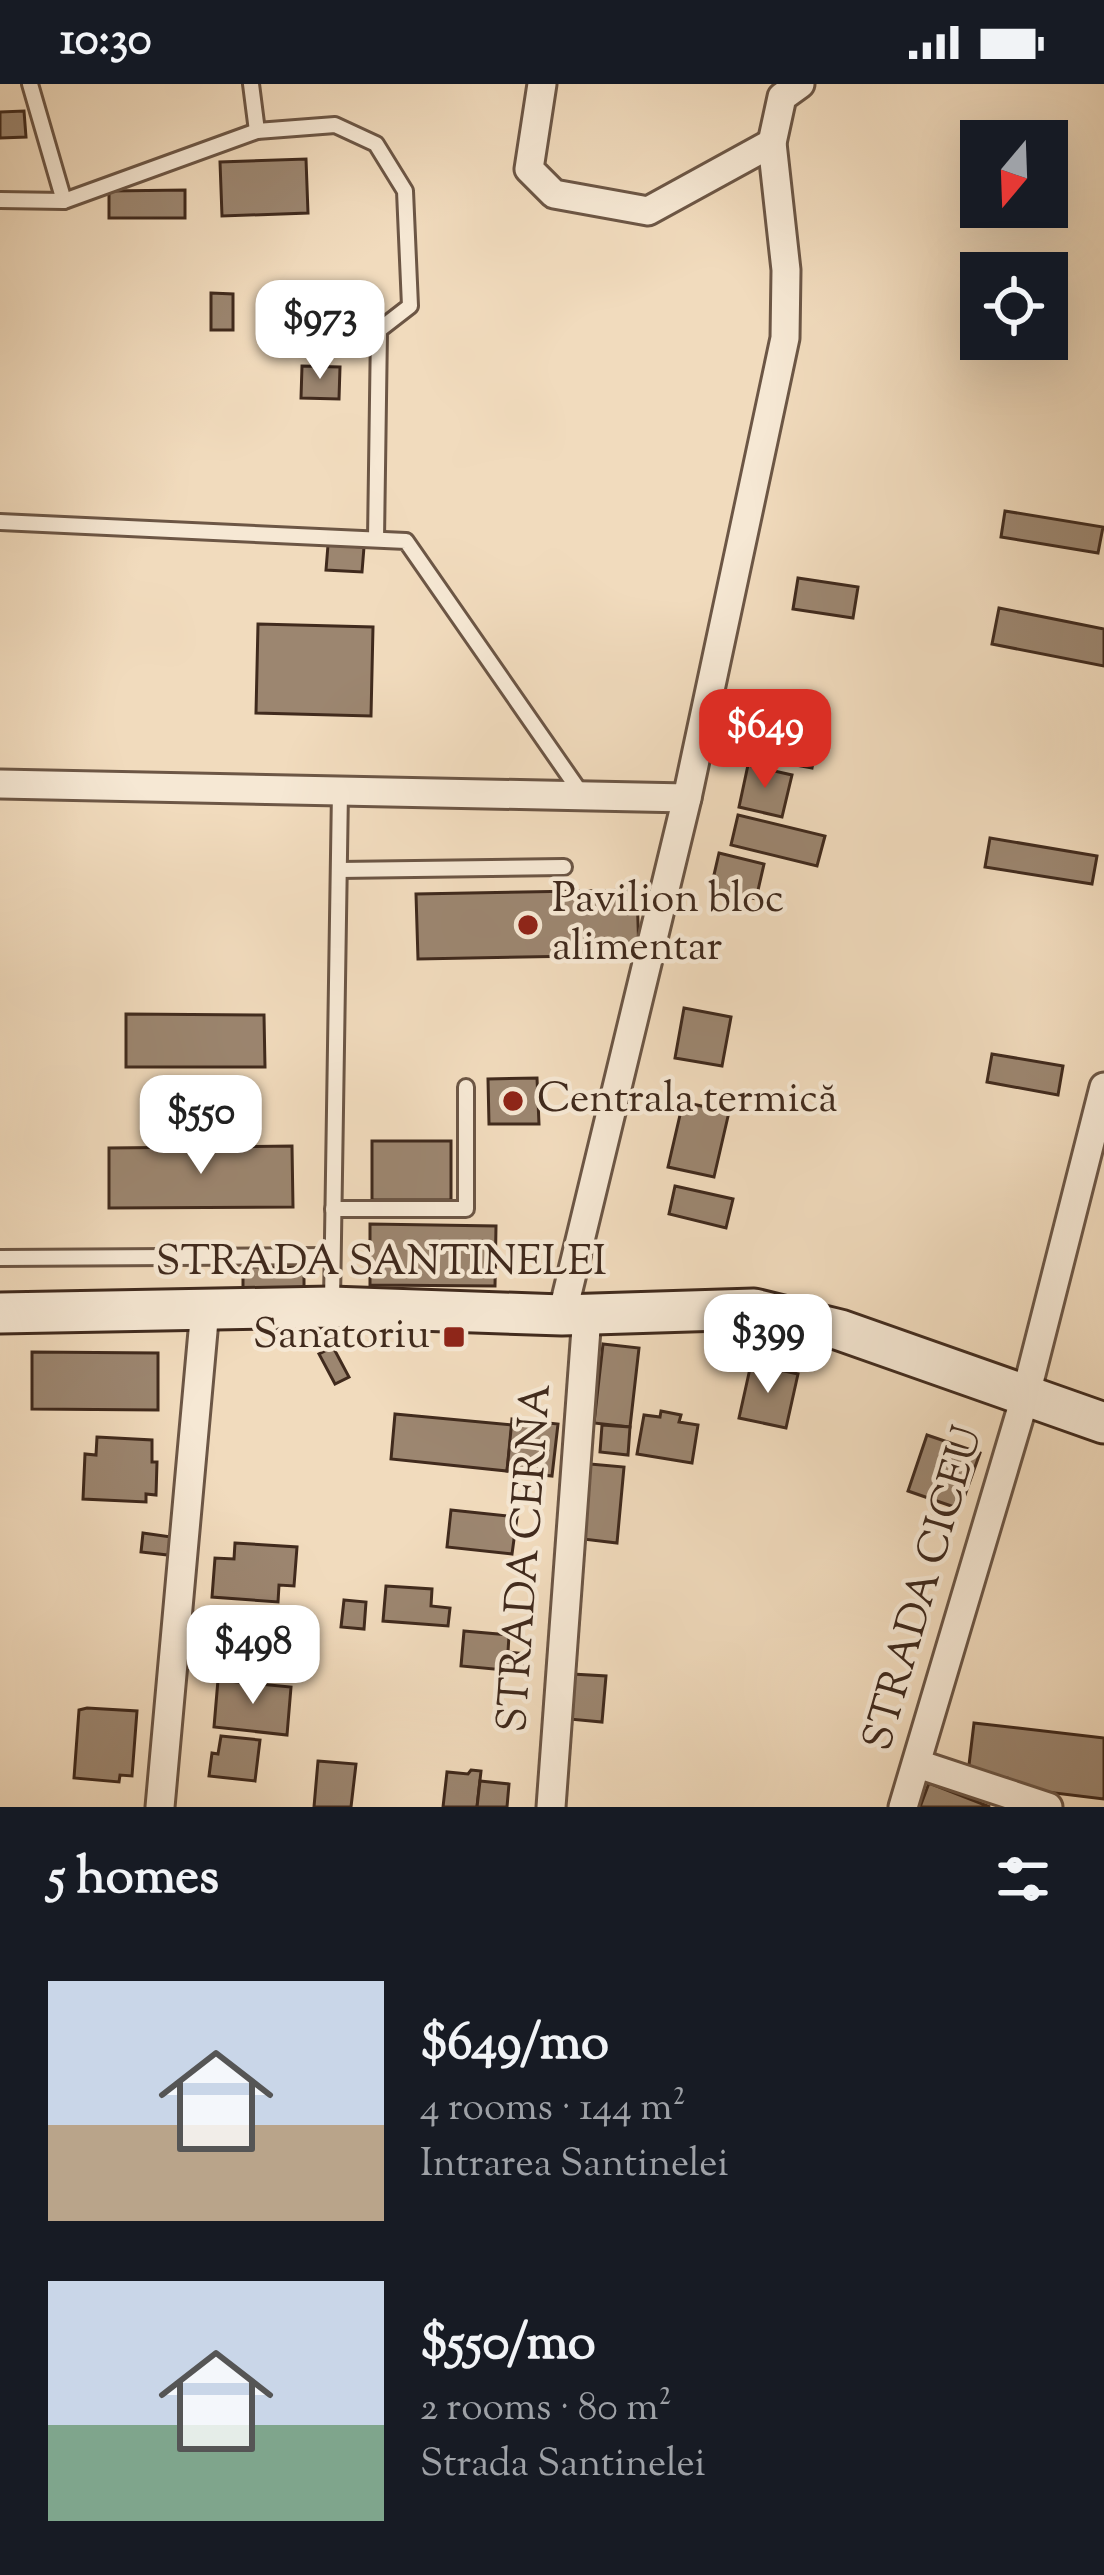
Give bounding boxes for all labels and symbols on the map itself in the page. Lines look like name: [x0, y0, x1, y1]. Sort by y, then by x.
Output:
north arrow: [960, 120, 1068, 228]
pin: $973: [249, 280, 391, 382]
pin: $649: [694, 689, 836, 791]
place label: Pavilion bloc alimentar: [552, 871, 784, 979]
marker: Pavilion bloc alimentar: [515, 912, 541, 938]
place label: Centrala termică: [537, 1071, 838, 1131]
pin: $550: [130, 1075, 272, 1177]
marker: Centrala termică: [500, 1088, 526, 1114]
street label: STRADA SANTINELEI: [155, 1234, 607, 1294]
pin: $399: [697, 1294, 839, 1396]
place label: Sanatoriu: [253, 1307, 430, 1367]
marker: Sanatoriu: [441, 1324, 467, 1350]
street label: STRADA CERNA: [485, 1382, 569, 1734]
street label: STRADA CICEU: [850, 1420, 1000, 1758]
pin: $498: [182, 1605, 324, 1707]

